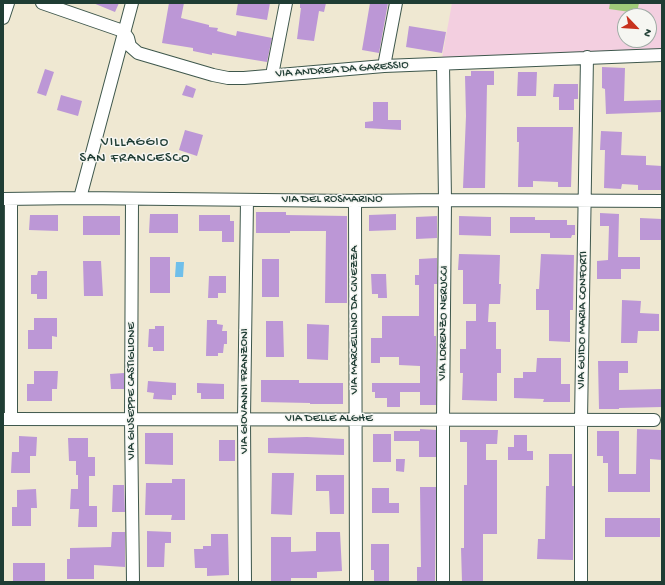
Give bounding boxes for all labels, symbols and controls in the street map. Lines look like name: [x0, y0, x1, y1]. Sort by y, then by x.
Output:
north arrow: [617, 8, 657, 48]
text: N: [640, 27, 654, 38]
street label: VIA ANDREA DA GARESSIO: [275, 58, 409, 82]
district label: VILLAGGIO SAN FRANCESCO: [80, 135, 190, 168]
street label: VIA DEL ROSMARINO: [282, 193, 382, 207]
street label: VIA MARCELLINO DA CIVEZZA: [348, 246, 362, 394]
street label: VIA GUIDO MARIA CONFORTI: [575, 251, 591, 389]
street label: VIA LORENZO NERUCCI: [436, 265, 452, 381]
street label: VIA GIUSEPPE CASTIGLIONE: [125, 322, 139, 460]
street label: VIA GIOVANNI FRANZONI: [238, 328, 252, 454]
street label: VIA DELLE ALGHE: [285, 412, 373, 426]

